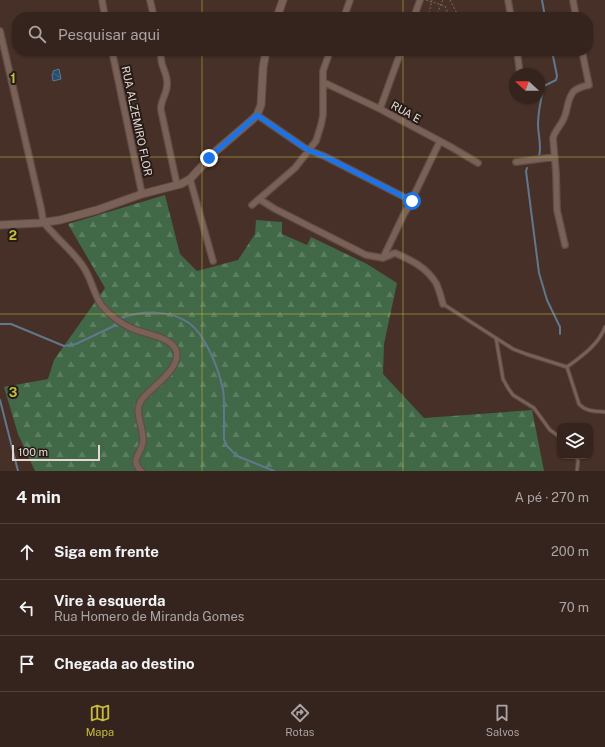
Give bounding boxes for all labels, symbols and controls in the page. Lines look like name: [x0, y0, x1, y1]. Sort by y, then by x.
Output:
search box: [12, 12, 593, 56]
icon: search: [26, 23, 48, 45]
text: Pesquisar aqui: [58, 26, 160, 43]
street label: RUA ALZEMIRO FLOR: [119, 65, 155, 177]
north arrow: [509, 68, 545, 104]
text: 1: [10, 71, 16, 86]
street label: RUA E: [389, 99, 423, 125]
route end: [200, 149, 218, 167]
route start: [403, 192, 421, 210]
text: 2: [9, 228, 17, 243]
text: 3: [9, 385, 18, 400]
map controls: [557, 423, 593, 459]
button: layers: [557, 423, 593, 459]
scale bar: [12, 443, 100, 462]
text: 100 m: [18, 446, 48, 458]
text: 4 min: [16, 487, 61, 507]
text: A pé · 270 m: [515, 490, 589, 505]
icon: ahead: [16, 541, 38, 563]
text: Siga em frente: [54, 543, 159, 560]
text: 200 m: [551, 544, 589, 559]
text: Vire à esquerda: [54, 592, 166, 609]
icon: left: [16, 597, 38, 619]
text: 70 m: [559, 600, 589, 615]
text: Rua Homero de Miranda Gomes: [54, 609, 244, 624]
icon: arrive: [16, 653, 38, 675]
text: Chegada ao destino: [54, 655, 195, 672]
tab: Mapa: [86, 702, 114, 738]
tab: Rotas: [285, 702, 314, 738]
tab: Salvos: [486, 702, 519, 738]

